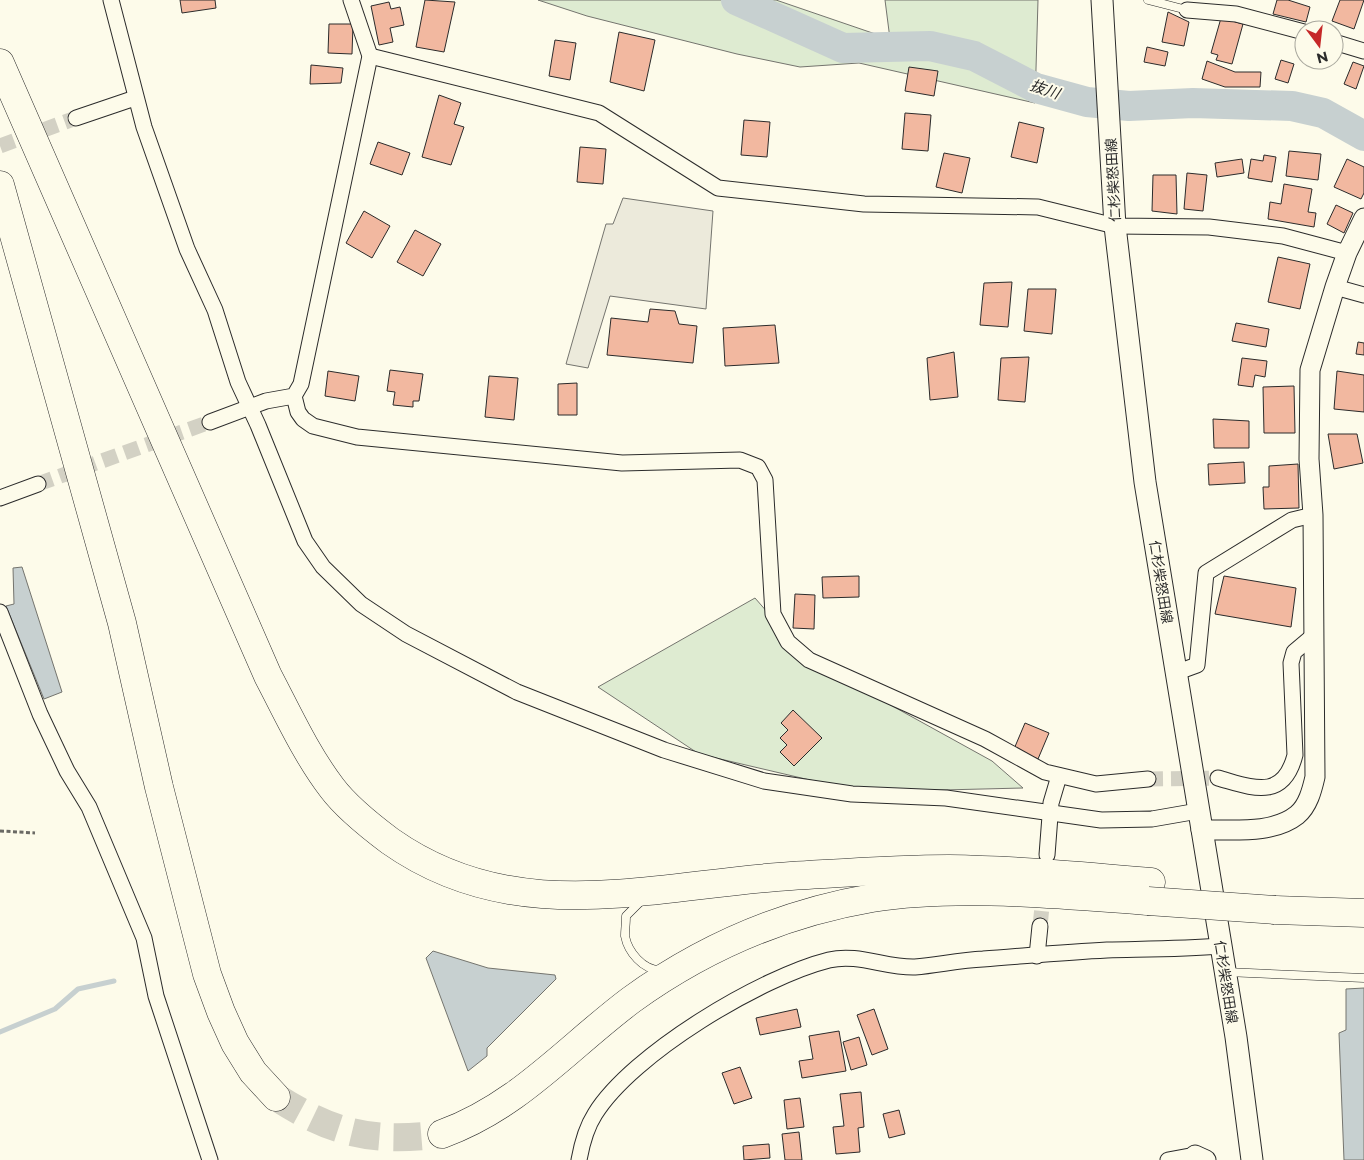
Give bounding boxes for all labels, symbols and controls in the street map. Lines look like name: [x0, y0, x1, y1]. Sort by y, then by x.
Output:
north arrow: [1294, 20, 1344, 70]
text: N: [1315, 47, 1330, 68]
water label: 抜川: [1028, 75, 1064, 104]
street label: 仁杉柴怒田線: [1102, 138, 1124, 222]
street label: 仁杉柴怒田線: [1146, 539, 1176, 625]
street label: 仁杉柴怒田線: [1211, 939, 1241, 1025]

